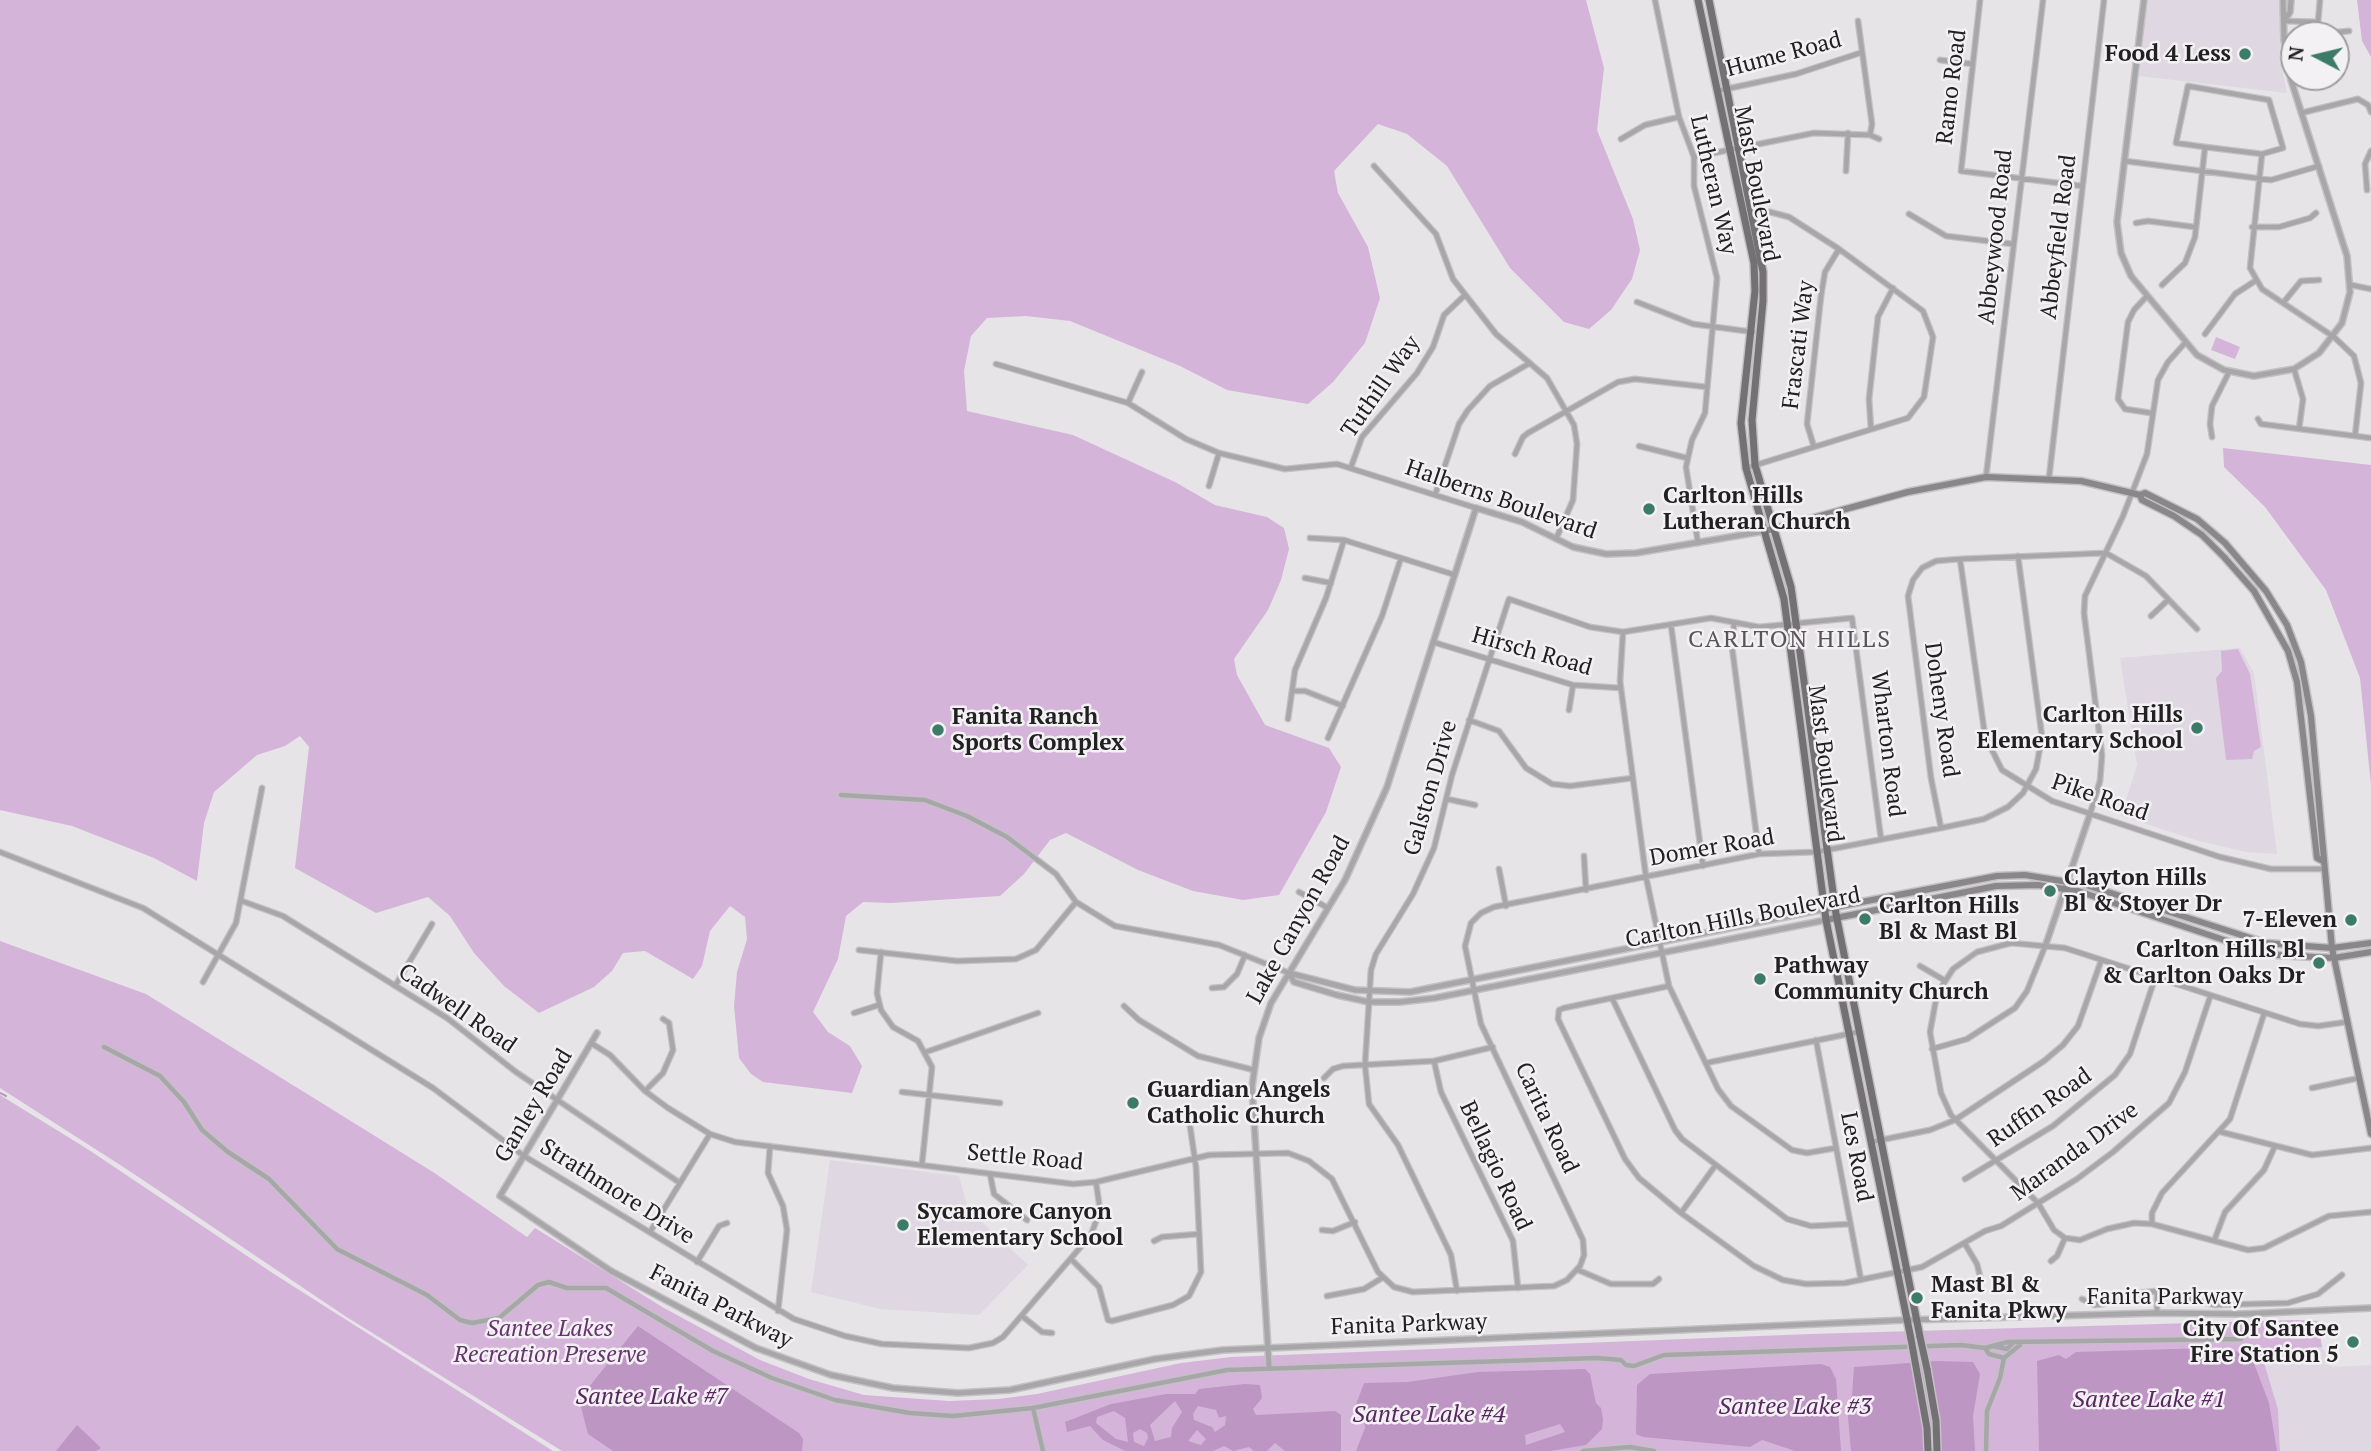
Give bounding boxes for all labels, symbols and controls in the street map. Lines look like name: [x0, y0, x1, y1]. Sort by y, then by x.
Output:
north arrow: [2280, 21, 2350, 91]
street label: Hume Road: [1723, 26, 1845, 84]
street label: Ramo Road: [1931, 28, 1973, 146]
place label: Food 4 Less: [2105, 40, 2231, 68]
text: N: [2282, 45, 2309, 62]
marker: Food 4 Less: [2237, 46, 2253, 62]
street label: Mast Boulevard: [1727, 103, 1785, 265]
street label: Lutheran Way: [1684, 113, 1742, 257]
street label: Abbeywood Road: [1973, 148, 2019, 326]
street label: Abbeyfield Road: [2035, 153, 2083, 321]
street label: Frascati Way: [1777, 279, 1821, 411]
street label: Tuthill Way: [1336, 331, 1426, 443]
street label: Halberns Boulevard: [1402, 454, 1600, 546]
place label: Carlton Hills Lutheran Church: [1663, 482, 1850, 536]
marker: Carlton Hills Lutheran Church: [1641, 501, 1657, 517]
street label: Hirsch Road: [1469, 622, 1595, 682]
district label: CARLTON HILLS: [1690, 626, 1890, 654]
street label: Doheny Road: [1918, 641, 1964, 779]
street label: Wharton Road: [1864, 669, 1910, 819]
street label: Mast Boulevard: [1802, 684, 1848, 844]
place label: Carlton Hills Elementary School: [1977, 701, 2183, 755]
place label: Fanita Ranch Sports Complex: [952, 703, 1124, 757]
street label: Galston Drive: [1398, 717, 1464, 859]
marker: Carlton Hills Elementary School: [2189, 720, 2205, 736]
marker: Fanita Ranch Sports Complex: [930, 722, 946, 738]
street label: Pike Road: [2048, 769, 2152, 827]
street label: Domer Road: [1647, 823, 1777, 873]
street label: Lake Canyon Road: [1241, 831, 1357, 1009]
place label: Clayton Hills Bl & Stoyer Dr: [2064, 864, 2222, 918]
street label: Carlton Hills Boulevard: [1623, 882, 1863, 954]
marker: Clayton Hills Bl & Stoyer Dr: [2042, 883, 2058, 899]
place label: Carlton Hills Bl & Mast Bl: [1879, 892, 2019, 946]
place label: 7-Eleven: [2242, 906, 2337, 934]
marker: Carlton Hills Bl & Mast Bl: [1857, 911, 1873, 927]
marker: 7-Eleven: [2343, 912, 2359, 928]
place label: Carlton Hills Bl & Carlton Oaks Dr: [2102, 936, 2305, 990]
place label: Pathway Community Church: [1774, 952, 1989, 1006]
marker: Carlton Hills Bl & Carlton Oaks Dr: [2311, 955, 2327, 971]
street label: Cadwell Road: [393, 958, 521, 1060]
marker: Pathway Community Church: [1752, 971, 1768, 987]
street label: Ganley Road: [489, 1044, 579, 1168]
street label: Carita Road: [1508, 1058, 1584, 1178]
street label: Ruffin Road: [1983, 1062, 2097, 1154]
place label: Guardian Angels Catholic Church: [1147, 1076, 1331, 1130]
marker: Guardian Angels Catholic Church: [1125, 1095, 1141, 1111]
street label: Bellagio Road: [1453, 1097, 1537, 1235]
street label: Maranda Drive: [2006, 1097, 2144, 1207]
street label: Les Road: [1834, 1110, 1878, 1204]
street label: Strathmore Drive: [535, 1133, 699, 1251]
street label: Settle Road: [966, 1139, 1084, 1177]
place label: Sycamore Canyon Elementary School: [917, 1198, 1123, 1252]
marker: Sycamore Canyon Elementary School: [895, 1217, 911, 1233]
street label: Fanita Parkway: [645, 1259, 797, 1355]
place label: Mast Bl & Fanita Pkwy: [1931, 1271, 2067, 1325]
street label: Fanita Parkway: [2087, 1283, 2243, 1311]
marker: Mast Bl & Fanita Pkwy: [1909, 1290, 1925, 1306]
street label: Fanita Parkway: [1330, 1308, 1488, 1342]
park label: Santee Lakes Recreation Preserve: [454, 1315, 646, 1369]
place label: City Of Santee Fire Station 5: [2183, 1315, 2339, 1369]
marker: City Of Santee Fire Station 5: [2345, 1334, 2361, 1350]
water label: Santee Lake #7: [575, 1383, 729, 1411]
water label: Santee Lake #1: [2072, 1386, 2226, 1414]
water label: Santee Lake #3: [1718, 1393, 1872, 1421]
water label: Santee Lake #4: [1352, 1401, 1506, 1429]

